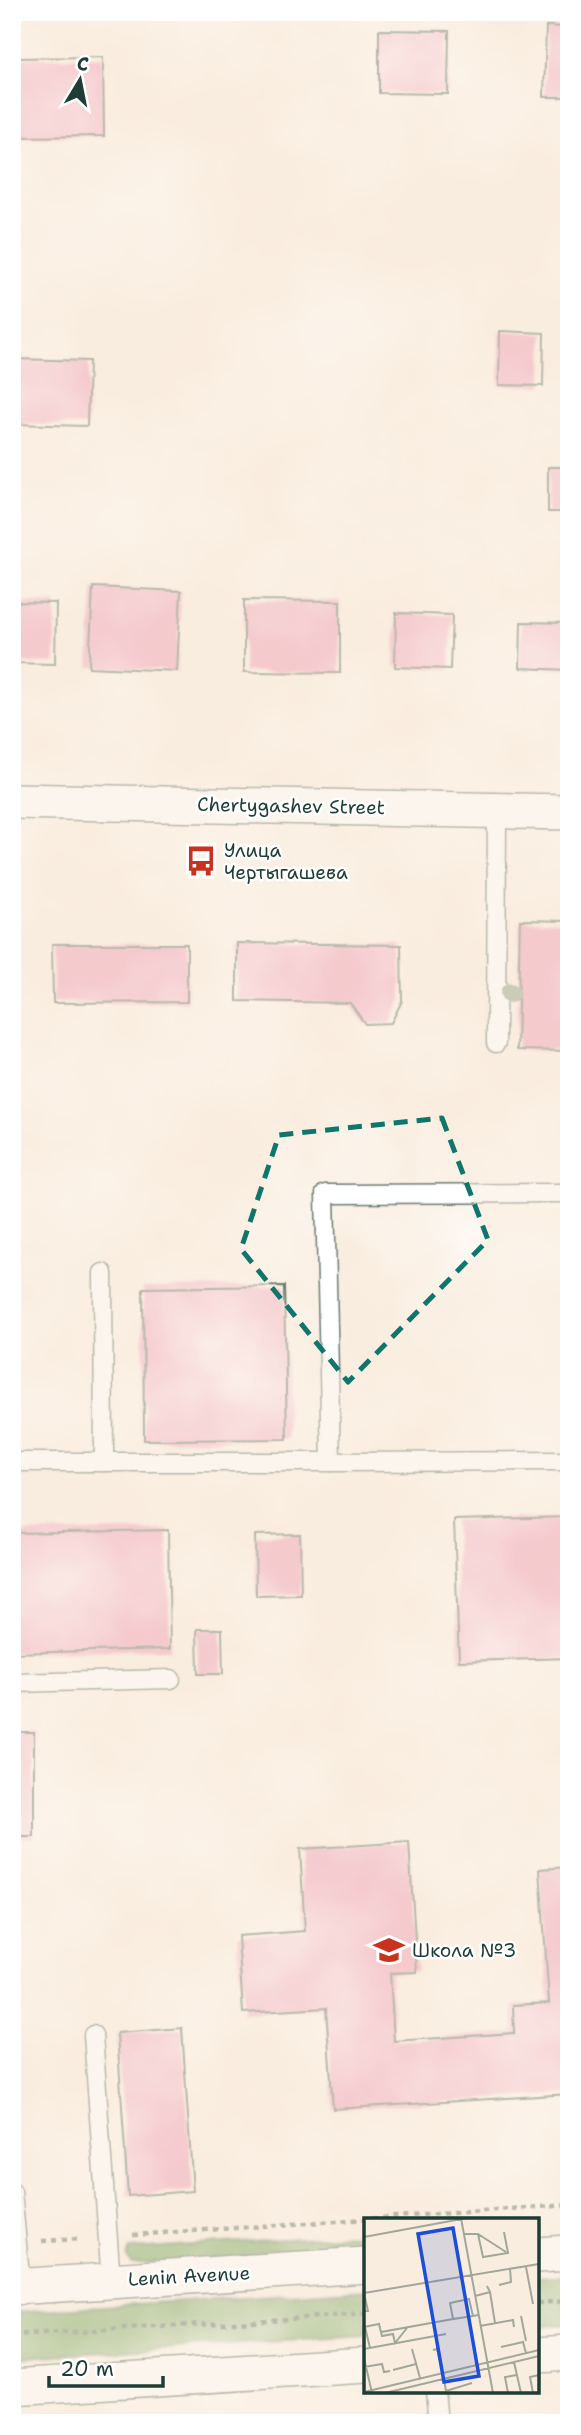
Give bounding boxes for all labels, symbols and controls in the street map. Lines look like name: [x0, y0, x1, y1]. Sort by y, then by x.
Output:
north arrow: [46, 46, 116, 116]
text: С: [75, 50, 91, 77]
street label: Chertygashev Street: [197, 792, 385, 820]
place label: Улица Чертыгашева: [224, 838, 348, 885]
bus stop icon: Улица Чертыгашева: [184, 844, 218, 878]
school or university icon: Школа №3: [372, 1933, 406, 1967]
place label: Школа №3: [412, 1938, 516, 1963]
inset map: [364, 2218, 539, 2393]
street label: Lenin Avenue: [127, 2260, 251, 2292]
scale bar: [49, 2344, 163, 2388]
text: 20 m: [60, 2355, 114, 2383]

